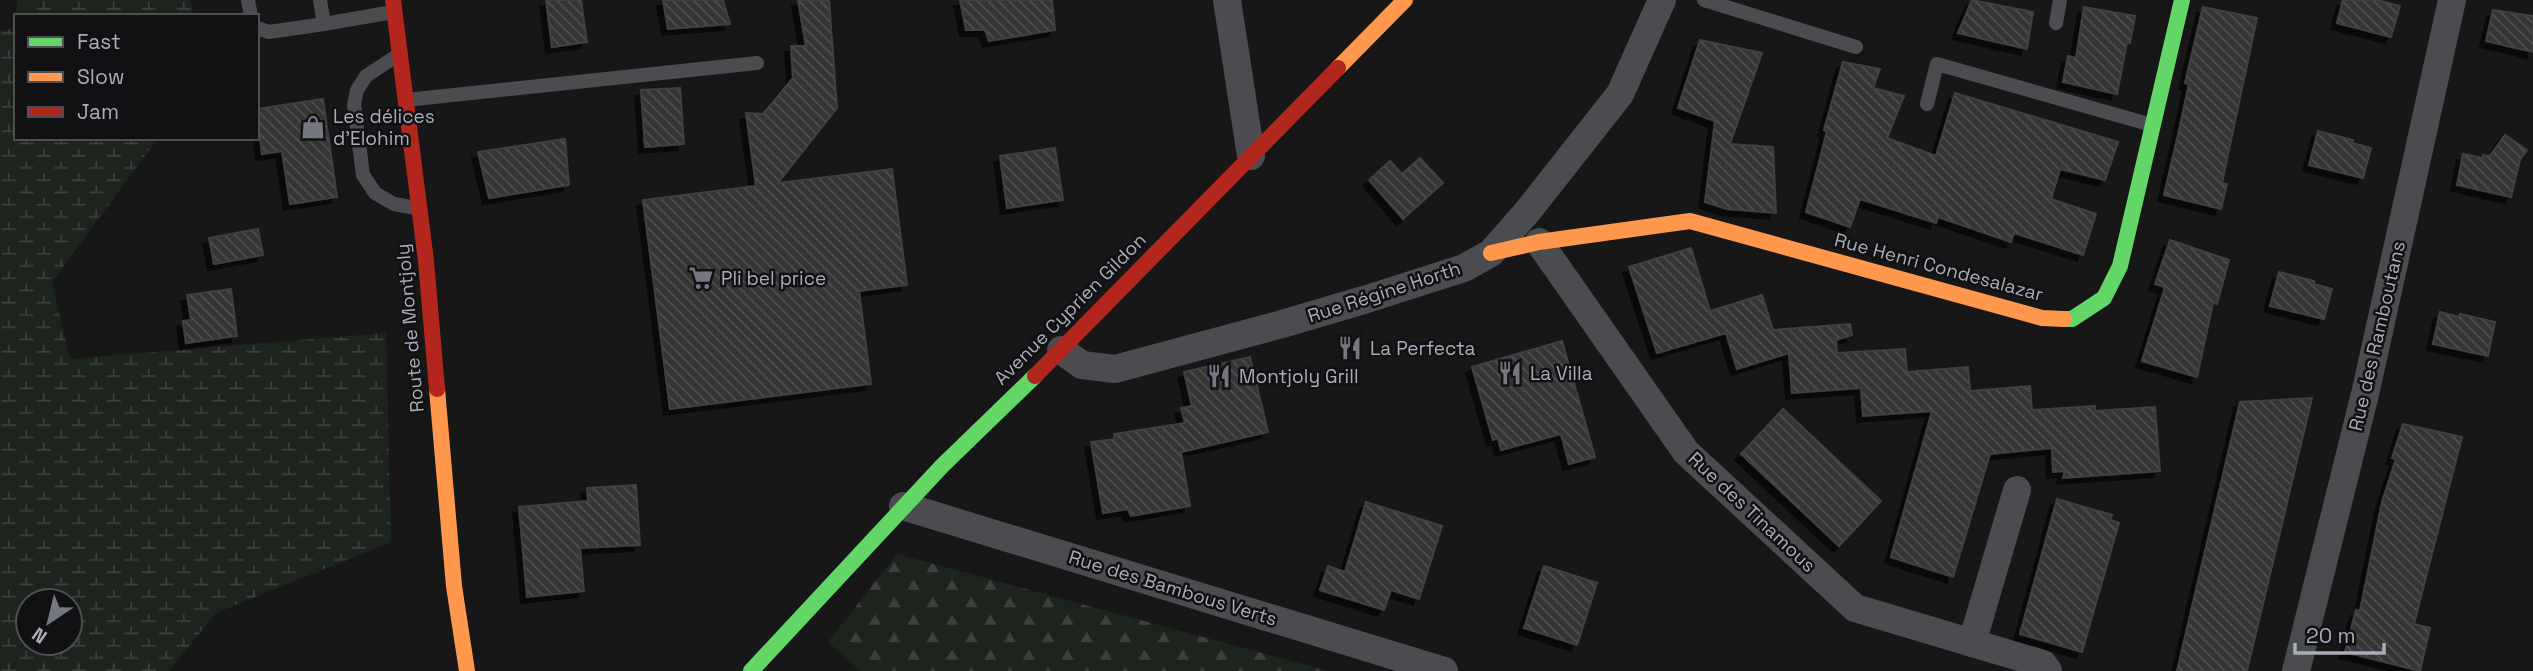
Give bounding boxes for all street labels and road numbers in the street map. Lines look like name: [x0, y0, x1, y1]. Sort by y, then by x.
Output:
street label: Rue Henri Condesalazar: [1832, 227, 2046, 307]
street label: Avenue Cyprien Gildon: [989, 228, 1151, 390]
street label: Rue des Ramboutans: [2343, 239, 2411, 433]
street label: Route de Montjoly: [390, 243, 430, 413]
street label: Rue Régine Horth: [1304, 255, 1464, 329]
street label: Rue des Tinamous: [1683, 446, 1821, 578]
street label: Rue des Bambous Verts: [1066, 544, 1280, 632]

